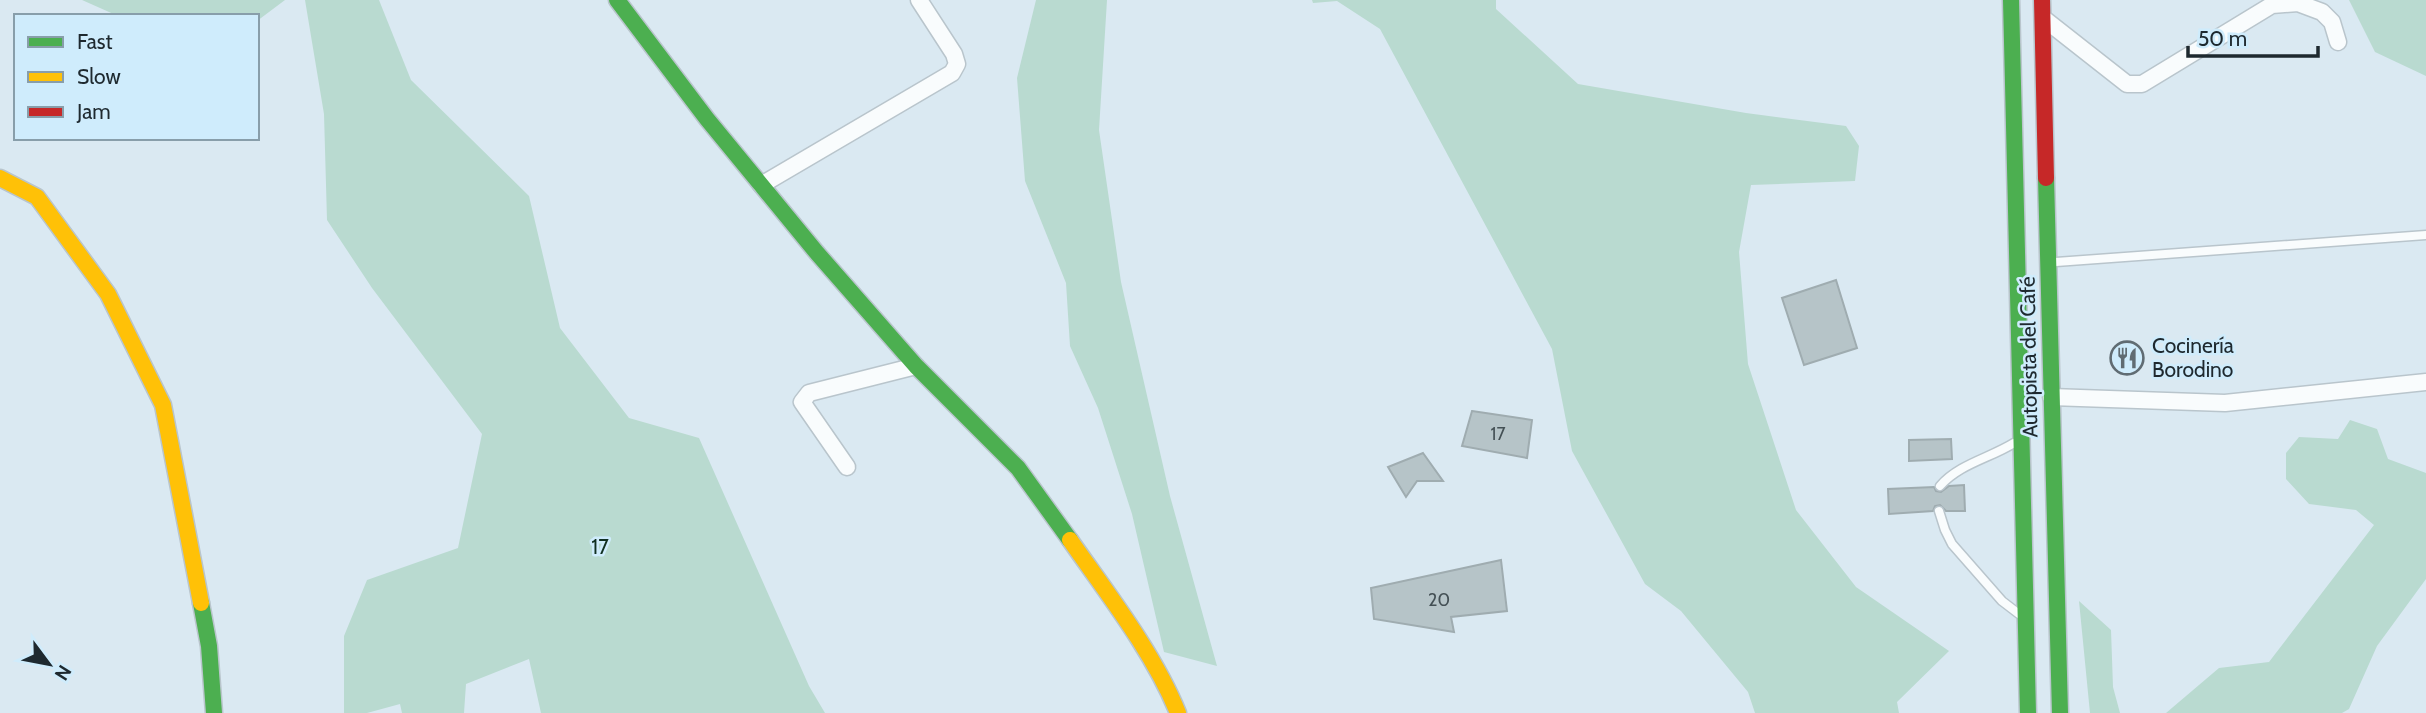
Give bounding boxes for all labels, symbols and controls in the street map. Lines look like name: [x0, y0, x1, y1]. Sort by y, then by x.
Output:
legend: [14, 14, 259, 140]
scale bar: [2188, 14, 2318, 58]
text: 50 m: [2198, 26, 2247, 51]
text: Fast: [77, 29, 113, 54]
text: Slow: [77, 64, 121, 89]
text: Jam: [76, 99, 111, 124]
street label: Autopista del Café: [2015, 276, 2042, 438]
place label: Cocinería Borodino: [2152, 333, 2234, 382]
restaurant icon: Cocinería Borodino: [2108, 339, 2146, 377]
house number: 17: [1491, 423, 1505, 445]
park label: 17: [591, 534, 609, 559]
house number: 20: [1428, 589, 1450, 611]
north arrow: [14, 629, 84, 699]
text: N: [50, 661, 76, 685]

